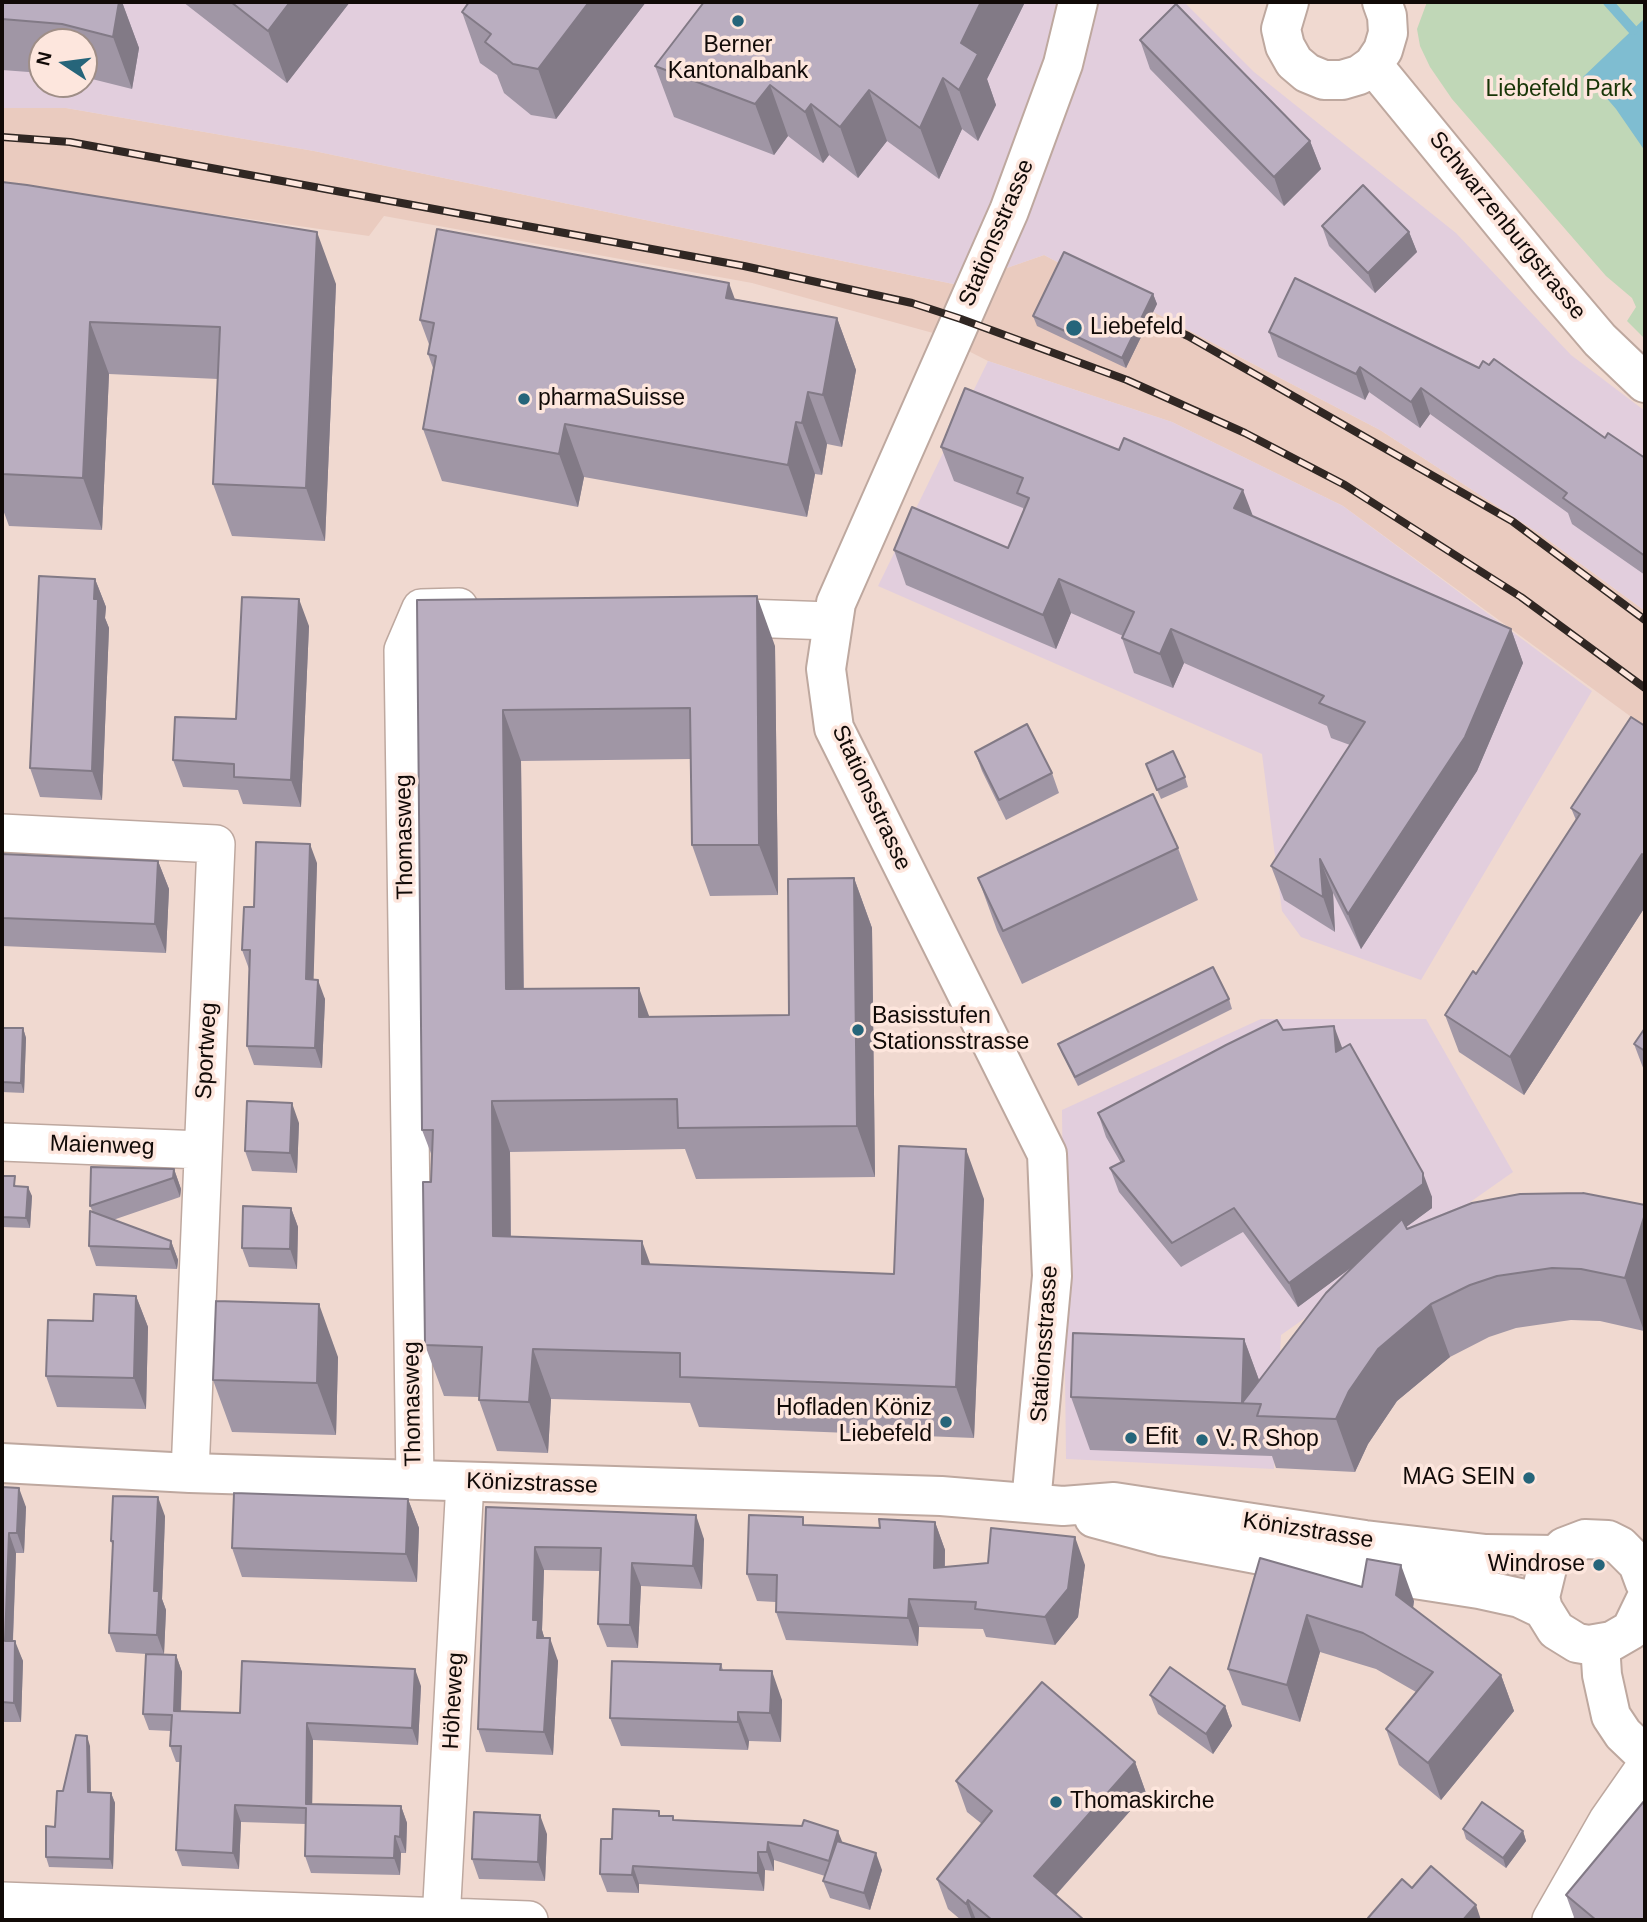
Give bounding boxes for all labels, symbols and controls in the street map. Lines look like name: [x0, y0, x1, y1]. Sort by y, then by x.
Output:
marker: Berner Kantonalbank: [730, 13, 746, 29]
north arrow: [28, 28, 98, 98]
place label: Berner Kantonalbank: [668, 32, 808, 86]
text: N: [32, 50, 56, 68]
park label: Liebefeld Park: [1485, 76, 1633, 104]
street label: Schwarzenburgstrasse: [1423, 126, 1591, 326]
street label: Stationsstrasse: [954, 155, 1040, 311]
place label: Liebefeld: [1090, 314, 1183, 342]
marker: Liebefeld: [1064, 318, 1084, 338]
place label: pharmaSuisse: [538, 385, 685, 413]
marker: pharmaSuisse: [516, 391, 532, 407]
street label: Stationsstrasse: [825, 721, 917, 875]
street label: Thomasweg: [390, 774, 420, 900]
street label: Sportweg: [191, 1002, 223, 1100]
place label: Basisstufen Stationsstrasse: [872, 1003, 1029, 1057]
marker: Basisstufen Stationsstrasse: [850, 1022, 866, 1038]
street label: Maienweg: [49, 1130, 155, 1162]
street label: Stationsstrasse: [1026, 1265, 1064, 1423]
street label: Thomasweg: [398, 1341, 428, 1467]
place label: Hofladen Köniz Liebefeld: [776, 1395, 932, 1449]
marker: Hofladen Köniz Liebefeld: [938, 1414, 954, 1430]
place label: Efit: [1145, 1424, 1178, 1452]
place label: V. R Shop: [1216, 1426, 1319, 1454]
marker: Efit: [1123, 1430, 1139, 1446]
marker: V. R Shop: [1194, 1432, 1210, 1448]
place label: MAG SEIN: [1403, 1464, 1515, 1492]
street label: Könizstrasse: [466, 1468, 598, 1500]
marker: MAG SEIN: [1521, 1470, 1537, 1486]
street label: Könizstrasse: [1241, 1507, 1375, 1555]
place label: Windrose: [1488, 1551, 1585, 1579]
marker: Windrose: [1591, 1557, 1607, 1573]
street label: Höheweg: [438, 1652, 470, 1750]
place label: Thomaskirche: [1070, 1788, 1214, 1816]
marker: Thomaskirche: [1048, 1794, 1064, 1810]

